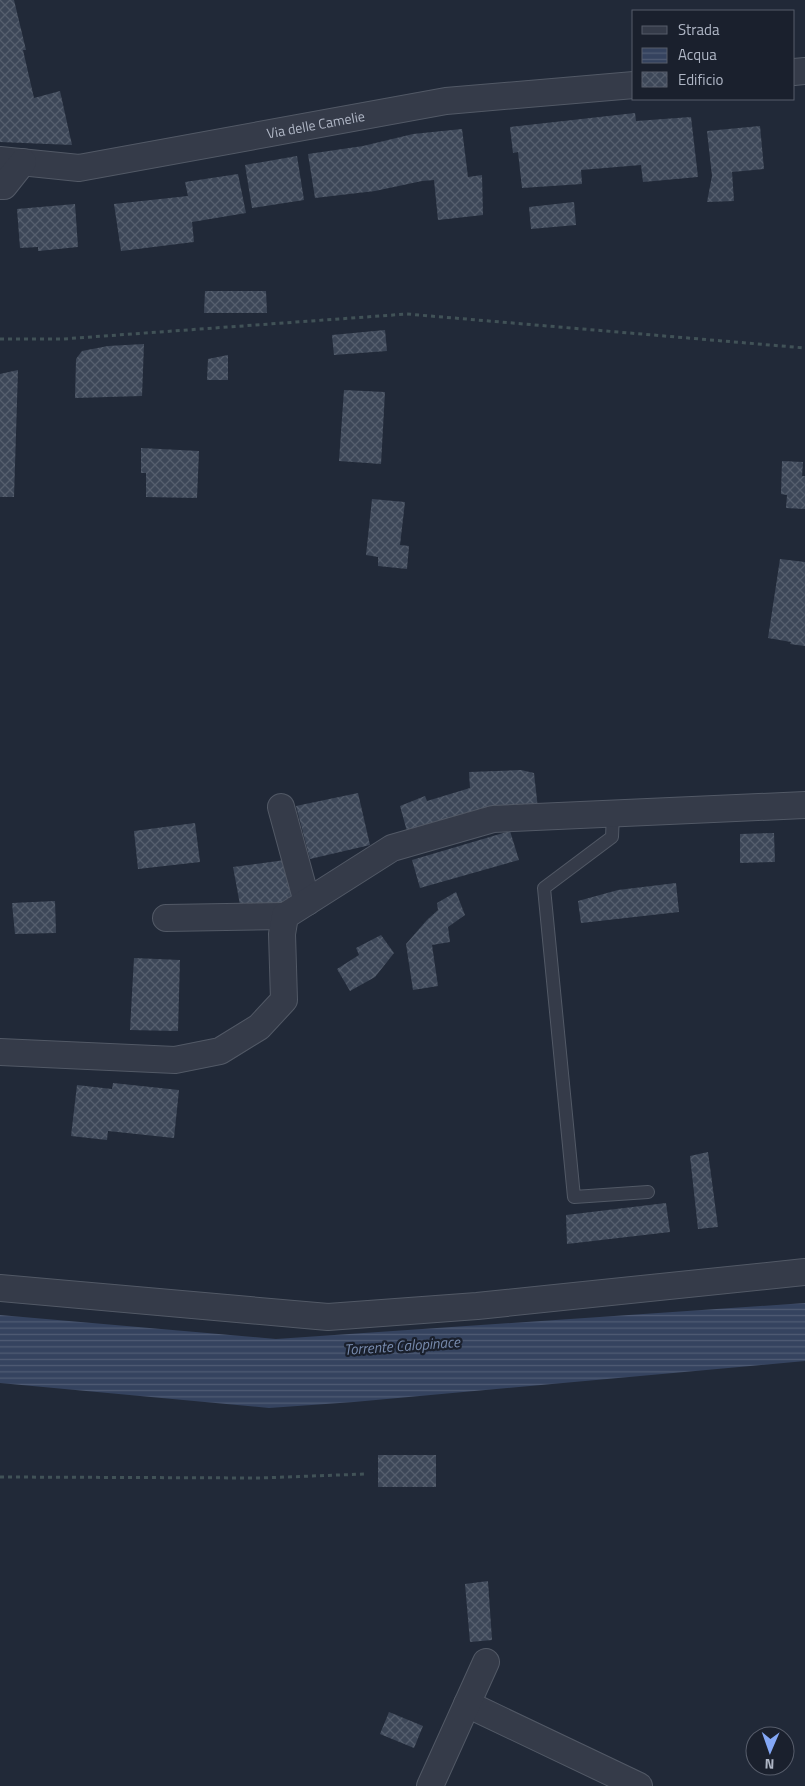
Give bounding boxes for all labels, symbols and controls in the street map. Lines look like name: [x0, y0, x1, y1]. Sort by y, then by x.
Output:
legend: [632, 10, 795, 100]
text: Strada: [678, 18, 720, 41]
text: Acqua: [678, 43, 717, 66]
text: Edificio: [678, 68, 723, 91]
street label: Via delle Camelie: [265, 105, 366, 144]
water label: Torrente Calopinace: [343, 1330, 462, 1361]
north arrow: [745, 1726, 795, 1776]
text: N: [764, 1754, 775, 1775]

